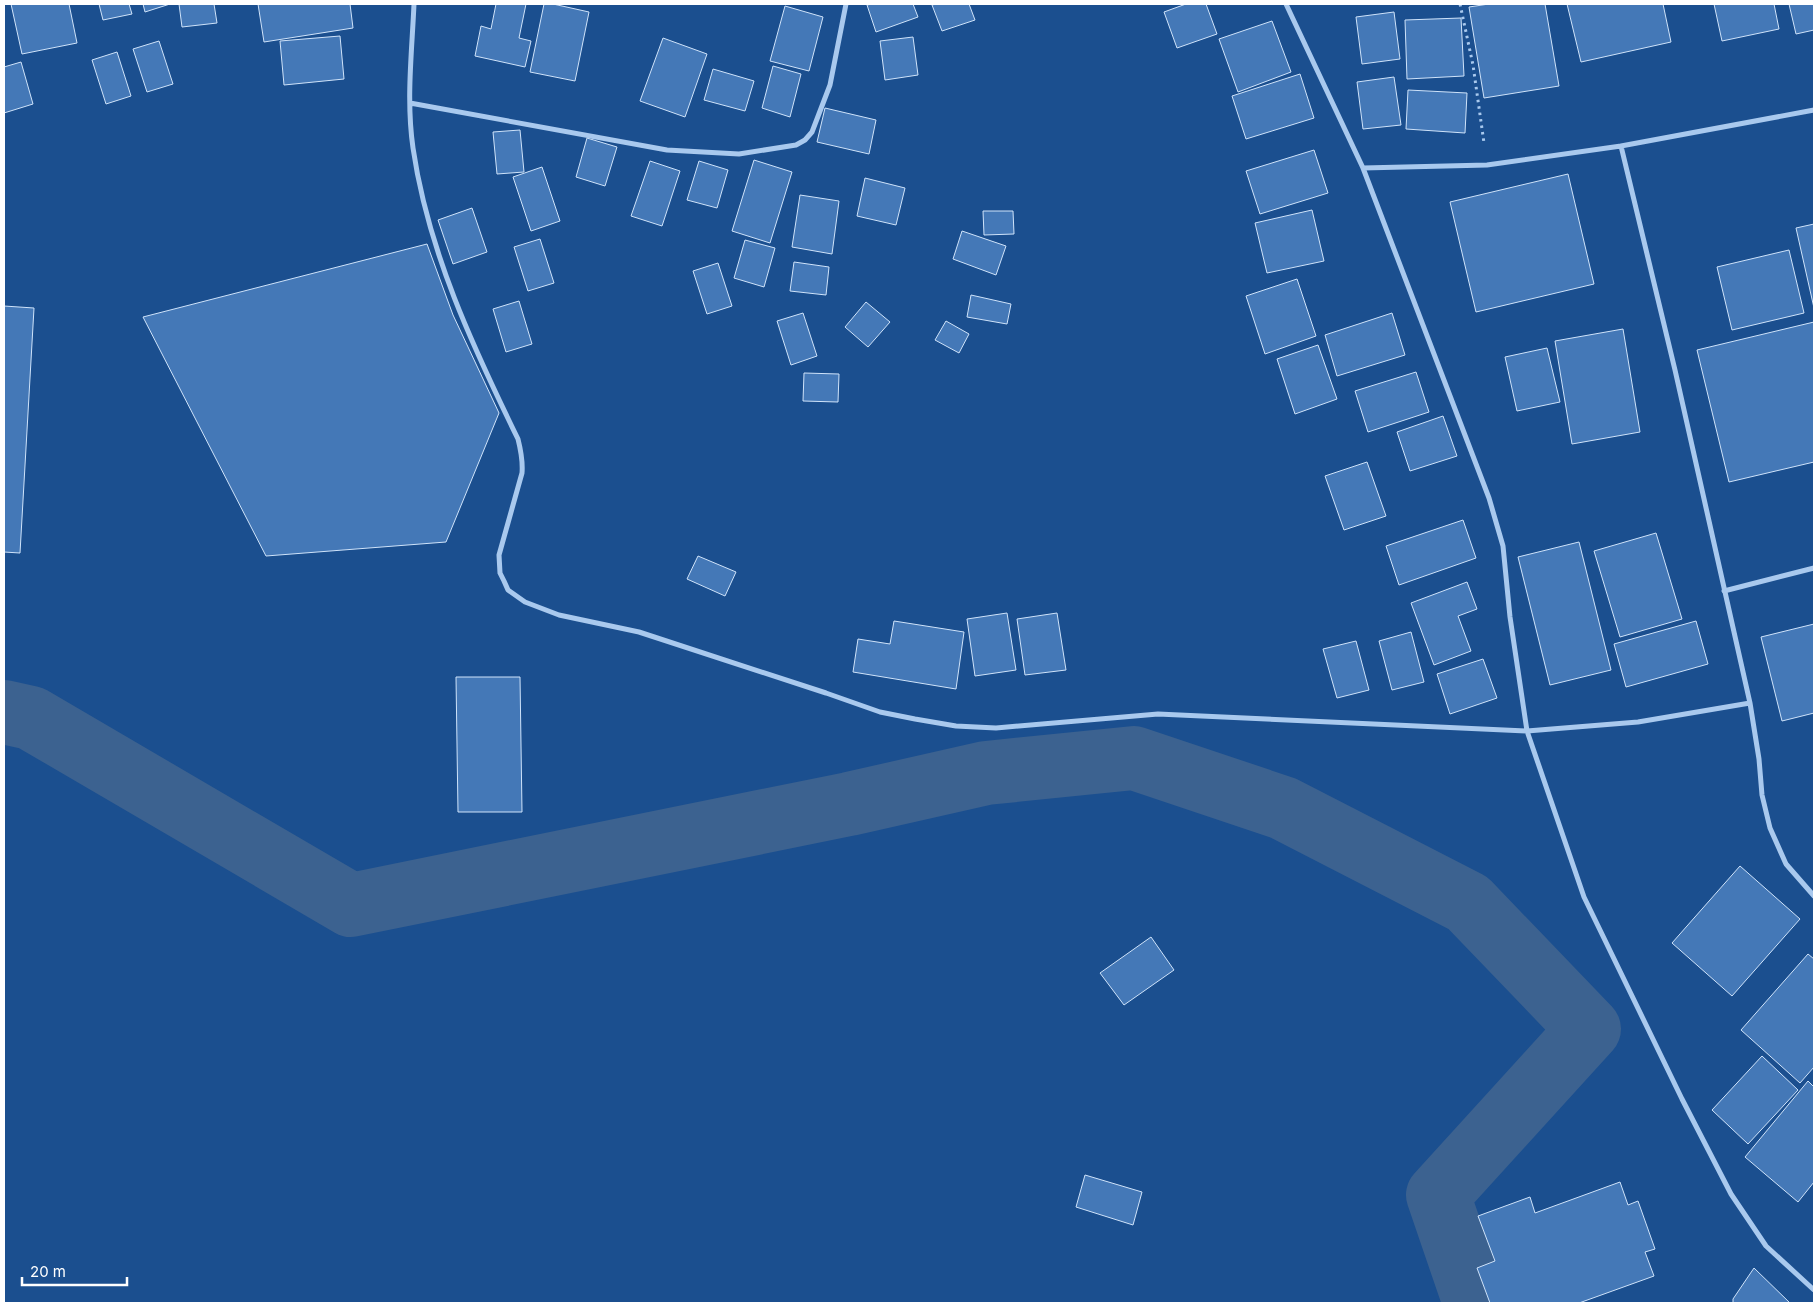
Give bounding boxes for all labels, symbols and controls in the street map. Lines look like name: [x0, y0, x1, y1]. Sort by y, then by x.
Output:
scale bar: [22, 1254, 128, 1286]
text: 20 m: [30, 1262, 66, 1281]

